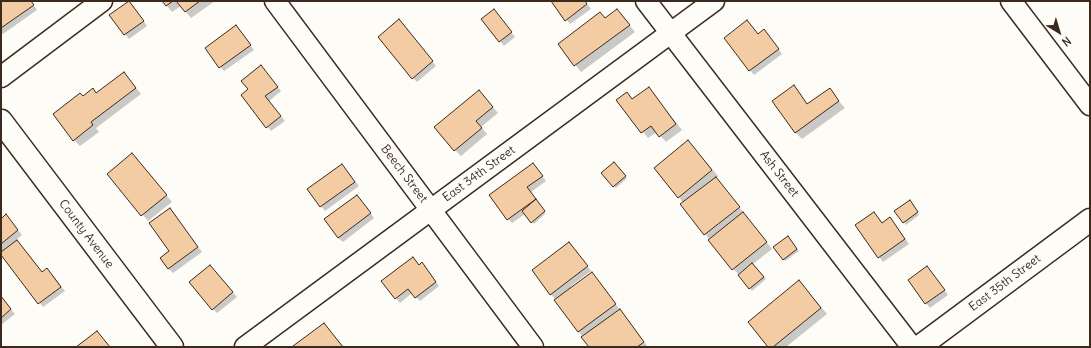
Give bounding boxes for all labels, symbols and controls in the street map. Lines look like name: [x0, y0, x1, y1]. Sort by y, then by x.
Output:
north arrow: [1039, 12, 1079, 52]
text: N: [1059, 34, 1074, 49]
street label: Beech Street: [378, 142, 430, 206]
street label: East 34th Street: [440, 143, 518, 205]
street label: Ash Street: [756, 148, 802, 200]
street label: County Avenue: [55, 197, 117, 271]
street label: East 35th Street: [966, 251, 1044, 315]

